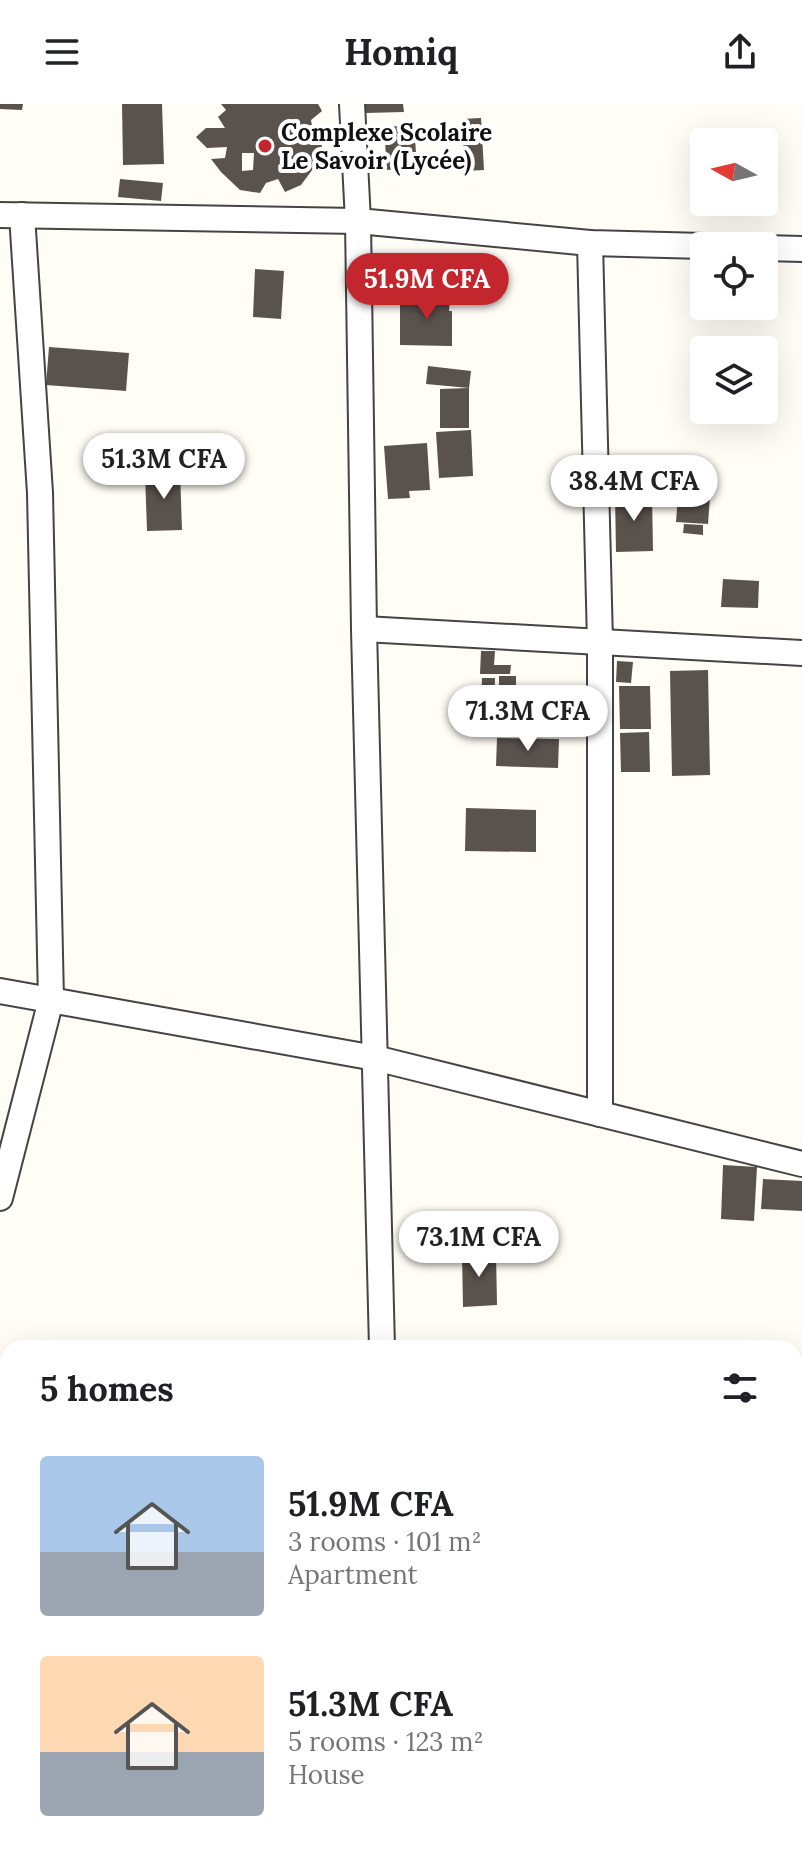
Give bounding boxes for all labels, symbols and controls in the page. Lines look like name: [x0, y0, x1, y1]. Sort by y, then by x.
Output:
text: Homiq: [344, 29, 458, 75]
icon: menu: [40, 30, 84, 74]
icon: share: [718, 30, 762, 74]
place label: Complexe Scolaire Le Savoir (Lycée): [281, 117, 492, 176]
north arrow: [690, 128, 778, 216]
map controls: [690, 128, 778, 424]
marker: Complexe Scolaire Le Savoir (Lycée): [256, 137, 274, 155]
button: locate: [690, 232, 778, 320]
pin: 51.9M CFA: [335, 253, 519, 321]
text: 51.9M CFA: [364, 262, 490, 295]
button: layers: [690, 336, 778, 424]
pin: 51.3M CFA: [72, 433, 256, 501]
text: 51.3M CFA: [101, 442, 227, 475]
pin: 38.4M CFA: [542, 455, 726, 523]
text: 38.4M CFA: [569, 464, 699, 497]
pin: 71.3M CFA: [436, 685, 620, 753]
text: 71.3M CFA: [466, 694, 590, 727]
pin: 73.1M CFA: [387, 1211, 571, 1279]
text: 73.1M CFA: [417, 1220, 541, 1253]
icon: filters: [718, 1366, 762, 1410]
text: 5 homes: [40, 1367, 174, 1410]
text: 51.9M CFA: [288, 1482, 453, 1525]
icon: home: [104, 1488, 200, 1584]
text: 3 rooms · 101 m²: [288, 1525, 481, 1558]
text: Apartment: [288, 1558, 418, 1591]
text: 51.3M CFA: [288, 1682, 453, 1725]
icon: home: [104, 1688, 200, 1784]
text: 5 rooms · 123 m²: [288, 1725, 484, 1758]
text: House: [288, 1758, 365, 1791]

